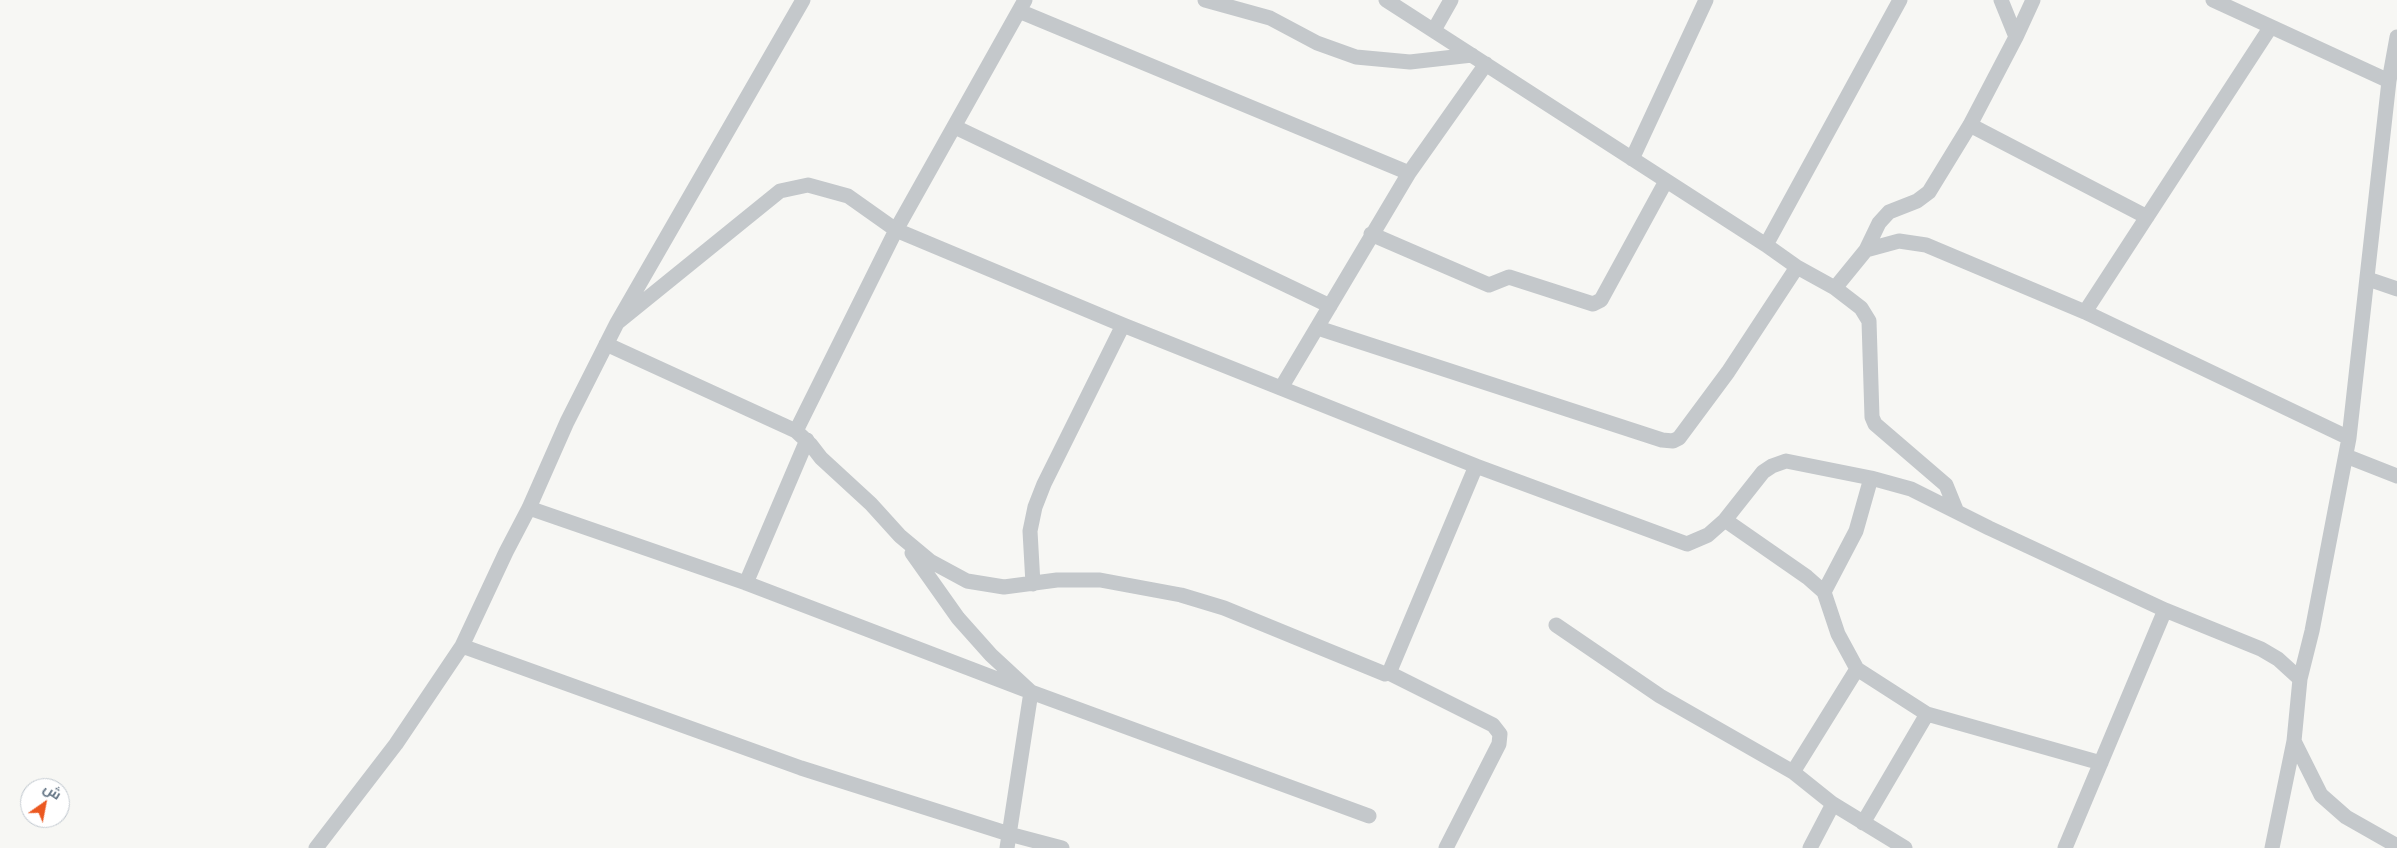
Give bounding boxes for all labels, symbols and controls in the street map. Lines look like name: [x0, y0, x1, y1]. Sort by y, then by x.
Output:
north arrow: [20, 778, 70, 828]
text: ش: [41, 780, 65, 803]

